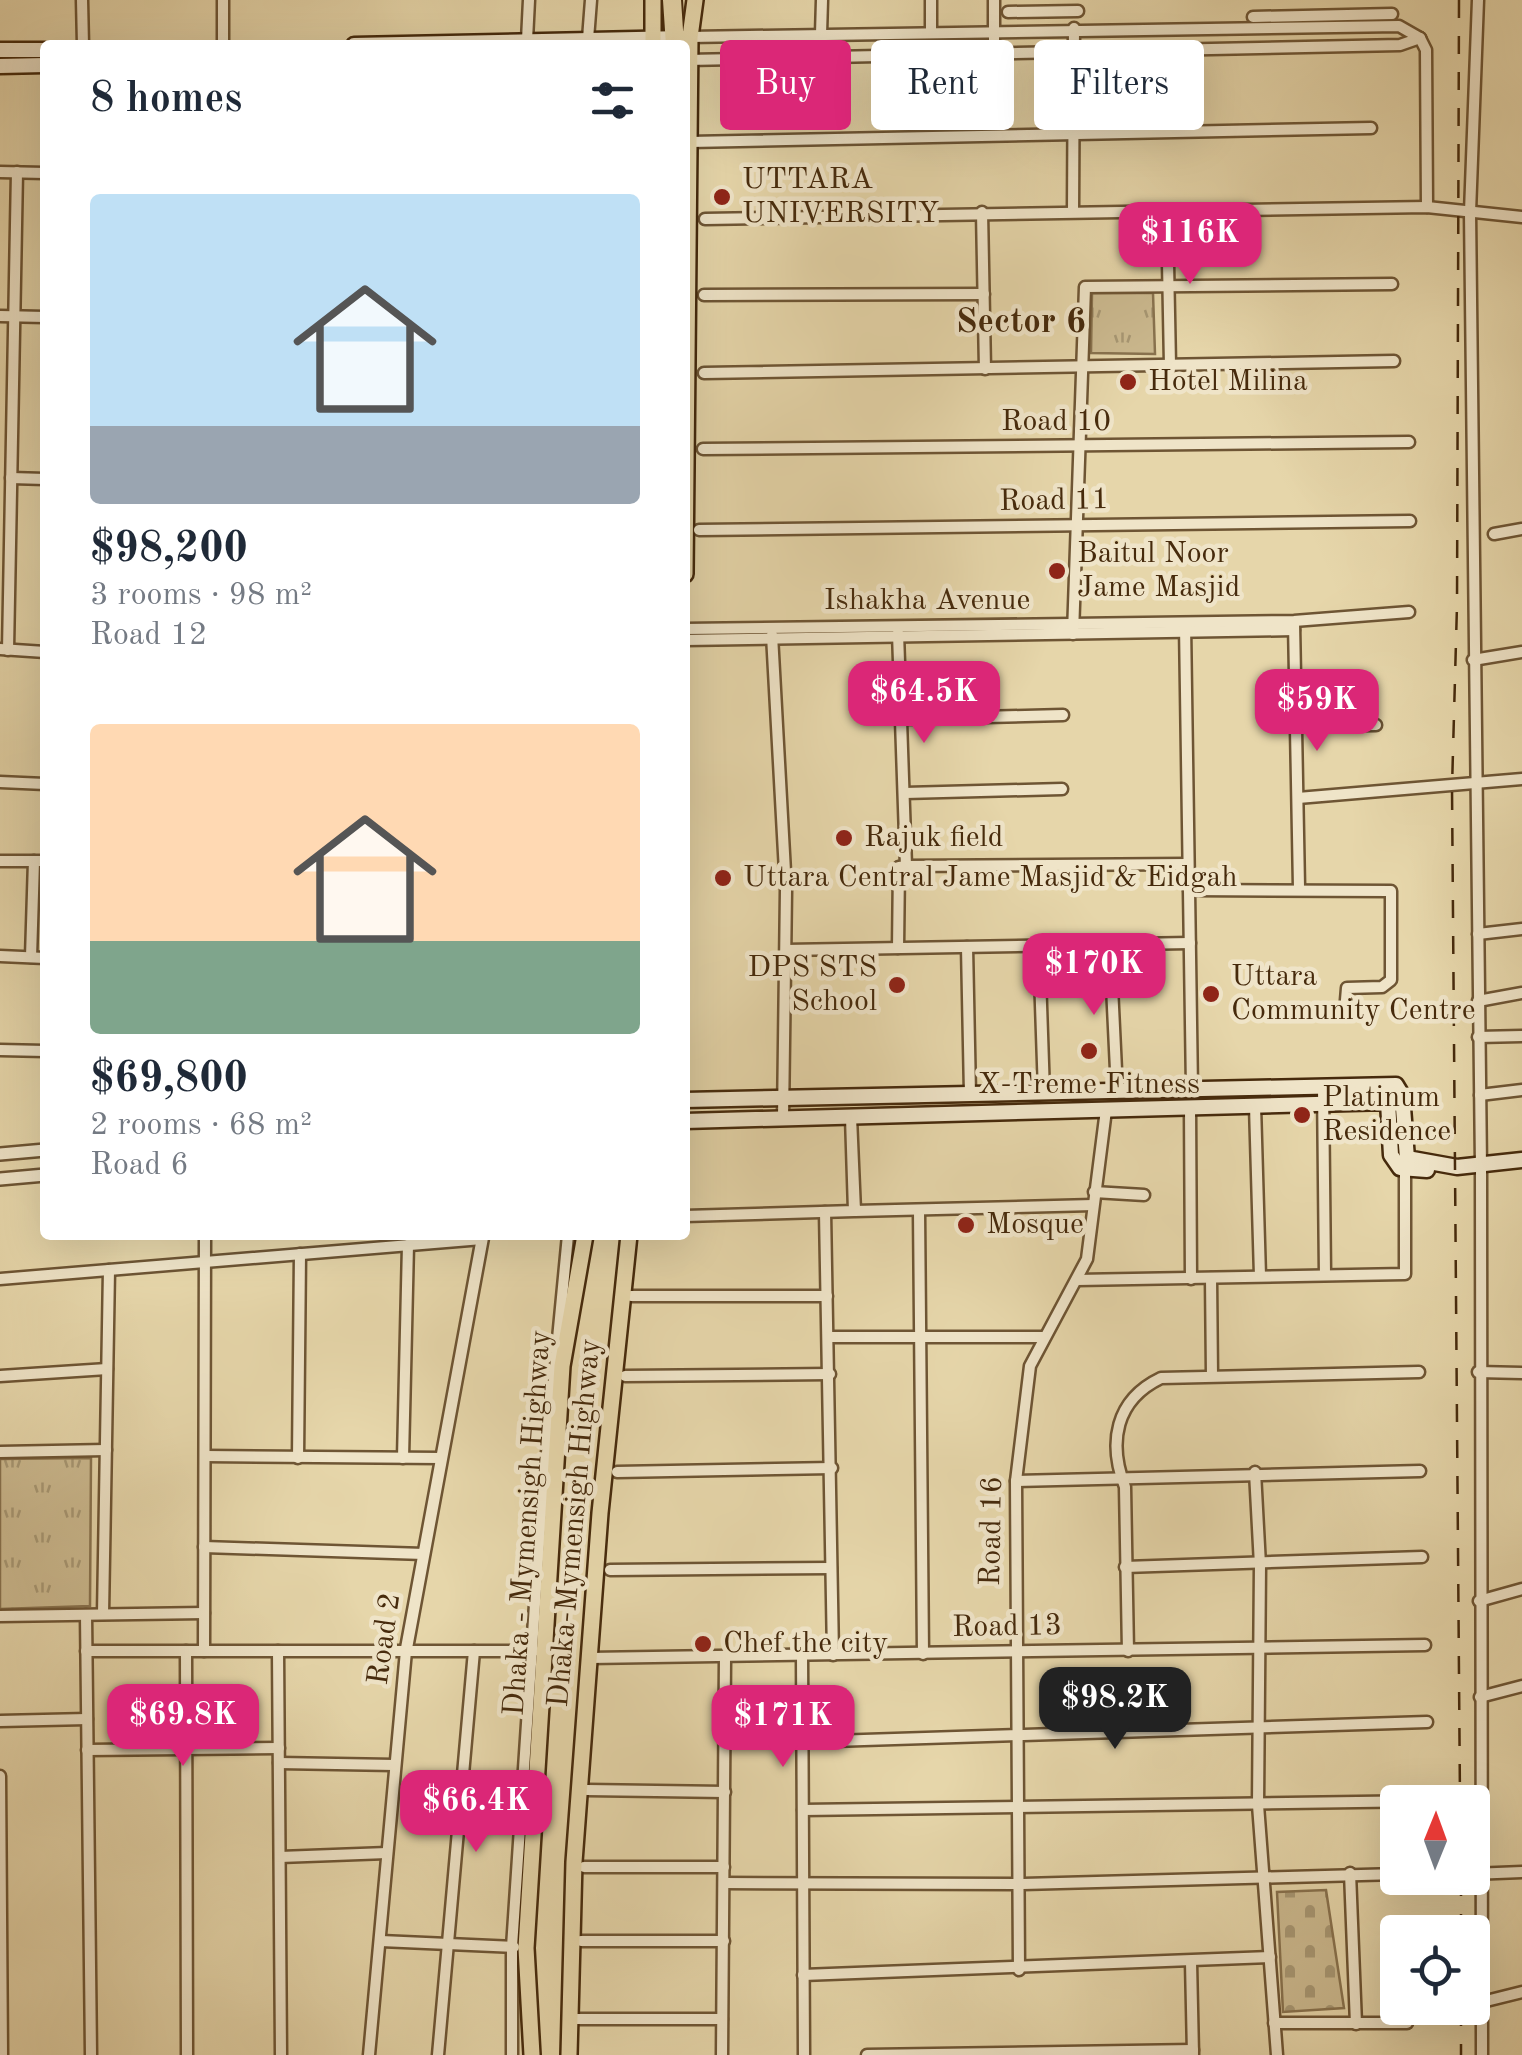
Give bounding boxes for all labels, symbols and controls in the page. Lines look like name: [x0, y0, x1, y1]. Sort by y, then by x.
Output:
chip: Buy: [720, 40, 851, 130]
chip: Rent: [871, 40, 1014, 130]
chip: Filters: [1034, 40, 1204, 130]
icon: filters: [585, 73, 640, 128]
text: 8 homes: [90, 79, 242, 121]
place label: UTTARA UNIVERSITY: [742, 165, 939, 229]
marker: UTTARA UNIVERSITY: [711, 186, 733, 208]
pin: $116K: [1120, 202, 1260, 287]
text: $116K: [1141, 218, 1239, 250]
icon: home: [275, 259, 455, 439]
district label: Sector 6: [956, 305, 1086, 340]
place label: Hotel Milina: [1148, 367, 1308, 397]
marker: Hotel Milina: [1117, 371, 1139, 393]
street label: Road 10: [1001, 407, 1111, 437]
street label: Road 11: [999, 485, 1109, 517]
text: $98,200: [90, 529, 248, 571]
place label: Baitul Noor Jame Masjid: [1077, 539, 1240, 603]
marker: Baitul Noor Jame Masjid: [1046, 560, 1068, 582]
text: 3 rooms · 98 m²: [90, 580, 312, 612]
street label: Ishakha Avenue: [824, 586, 1030, 616]
text: Road 12: [90, 620, 207, 652]
pin: $64.5K: [843, 661, 1005, 746]
pin: $59K: [1258, 669, 1376, 754]
text: $64.5K: [870, 677, 978, 709]
text: $59K: [1277, 685, 1357, 717]
icon: home: [275, 789, 455, 969]
place label: Rajuk field: [864, 823, 1003, 853]
marker: Rajuk field: [833, 827, 855, 849]
place label: Uttara Central Jame Masjid & Eidgah: [743, 863, 1238, 893]
marker: Uttara Central Jame Masjid & Eidgah: [712, 867, 734, 889]
pin: $170K: [1024, 933, 1164, 1018]
text: $170K: [1045, 949, 1143, 981]
place label: DPS STS School: [748, 953, 877, 1017]
place label: Uttara Community Centre: [1231, 962, 1475, 1026]
marker: DPS STS School: [886, 974, 908, 996]
marker: Uttara Community Centre: [1200, 983, 1222, 1005]
marker: X-Treme Fitness: [1078, 1040, 1100, 1062]
text: $69,800: [90, 1059, 248, 1101]
place label: X-Treme Fitness: [978, 1070, 1200, 1100]
place label: Platinum Residence: [1322, 1083, 1451, 1147]
marker: Platinum Residence: [1291, 1104, 1313, 1126]
text: 2 rooms · 68 m²: [90, 1110, 312, 1142]
text: Road 6: [90, 1150, 189, 1182]
place label: Mosque: [986, 1210, 1084, 1240]
marker: Mosque: [955, 1214, 977, 1236]
street label: Dhaka - Mymensigh Highway: [500, 1329, 556, 1717]
street label: Dhaka-Mymensigh Highway: [544, 1337, 606, 1708]
street label: Road 16: [976, 1476, 1008, 1586]
street label: Road 2: [364, 1591, 406, 1687]
street label: Road 13: [952, 1611, 1062, 1643]
place label: Chef the city: [723, 1629, 888, 1659]
marker: Chef the city: [692, 1633, 714, 1655]
pin: $98.2K: [1034, 1667, 1196, 1752]
text: $98.2K: [1061, 1683, 1169, 1715]
pin: $69.8K: [102, 1684, 264, 1769]
pin: $171K: [713, 1685, 853, 1770]
text: $69.8K: [129, 1700, 237, 1732]
text: $171K: [734, 1701, 832, 1733]
pin: $66.4K: [395, 1770, 557, 1855]
north arrow: [1380, 1785, 1490, 1895]
map controls: [1380, 1785, 1490, 2025]
text: $66.4K: [422, 1786, 530, 1818]
button: locate: [1380, 1915, 1490, 2025]

